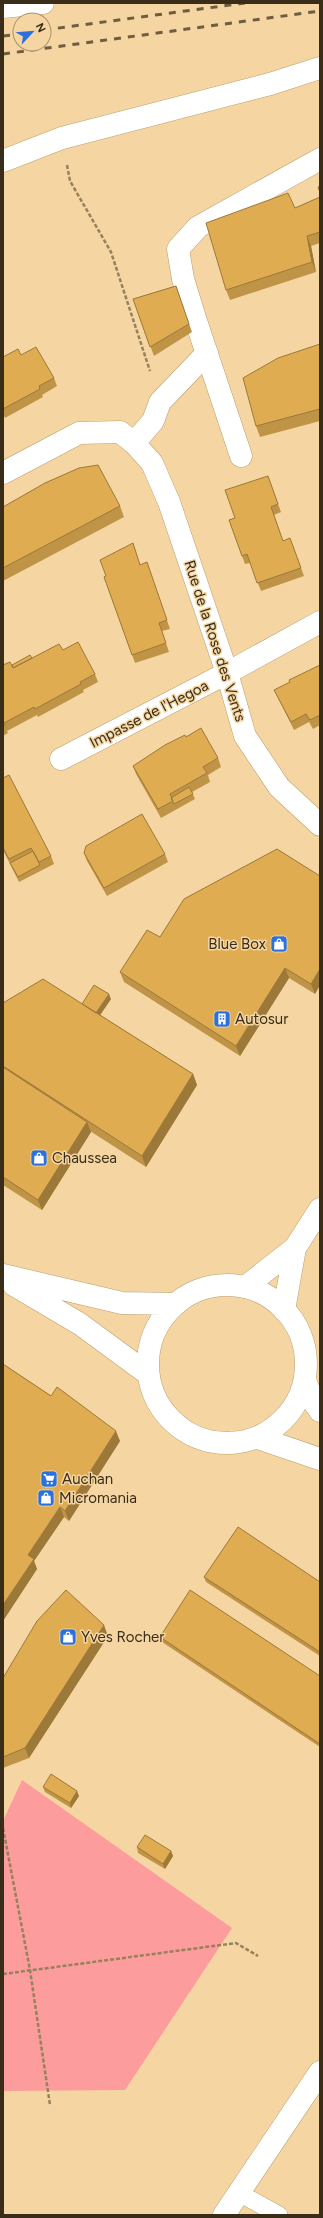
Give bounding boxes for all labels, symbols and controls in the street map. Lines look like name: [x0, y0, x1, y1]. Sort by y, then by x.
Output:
north arrow: [12, 12, 52, 52]
text: N: [33, 21, 48, 35]
street label: Rue de la Rose des Vents: [180, 558, 250, 724]
street label: Impasse de l'Hegoa: [87, 676, 211, 752]
shop icon: Blue Box: [269, 934, 289, 954]
place label: Blue Box: [208, 935, 266, 953]
building icon: Autosur: [212, 1009, 232, 1029]
place label: Autosur: [235, 1010, 288, 1028]
shop icon: Chaussea: [29, 1148, 49, 1168]
place label: Chaussea: [52, 1149, 117, 1167]
supermarket icon: Auchan: [39, 1469, 59, 1489]
place label: Auchan: [62, 1470, 113, 1488]
shop icon: Micromania: [36, 1488, 56, 1508]
place label: Micromania: [59, 1489, 137, 1507]
shop icon: Yves Rocher: [58, 1627, 78, 1647]
place label: Yves Rocher: [81, 1628, 164, 1646]

